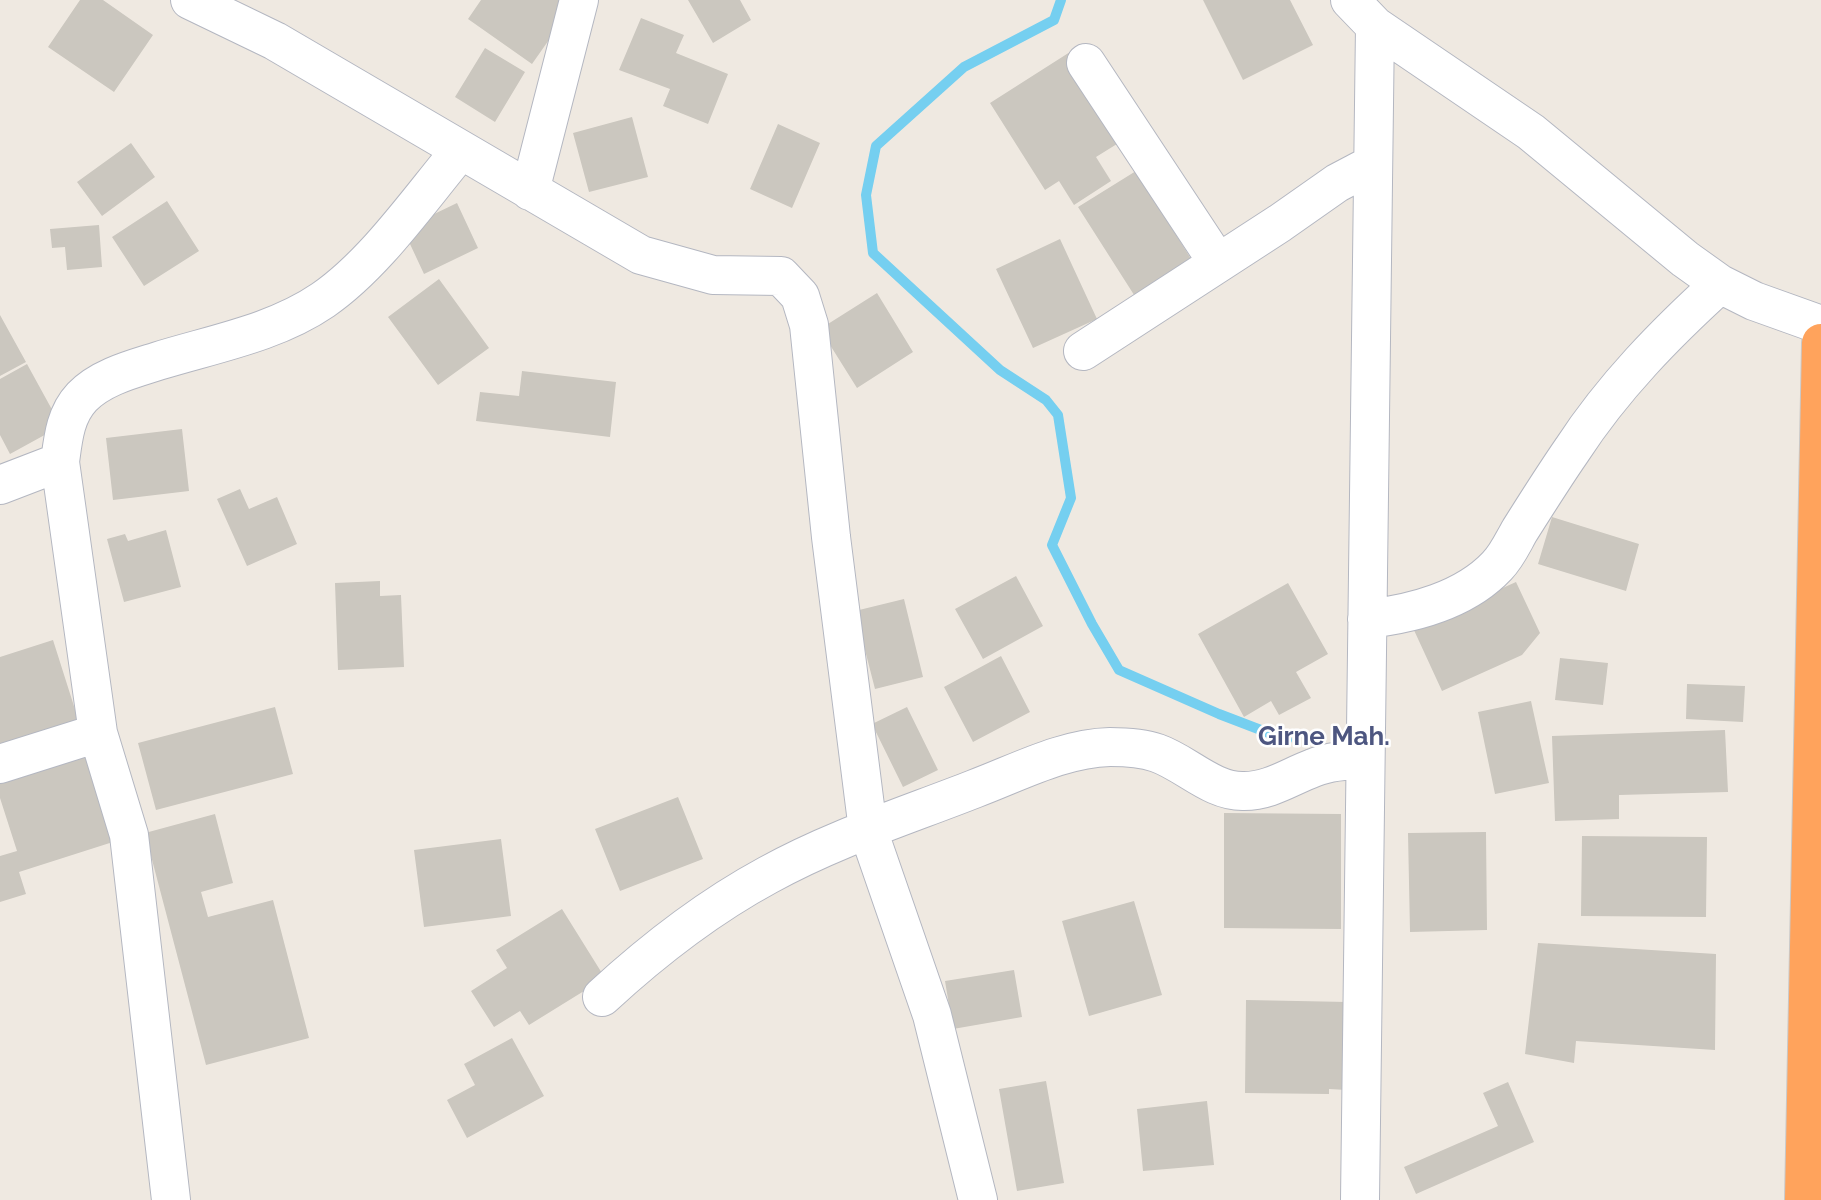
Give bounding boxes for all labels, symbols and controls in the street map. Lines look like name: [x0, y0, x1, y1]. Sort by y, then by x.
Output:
district label: Girne Mah.: [1258, 721, 1390, 753]

